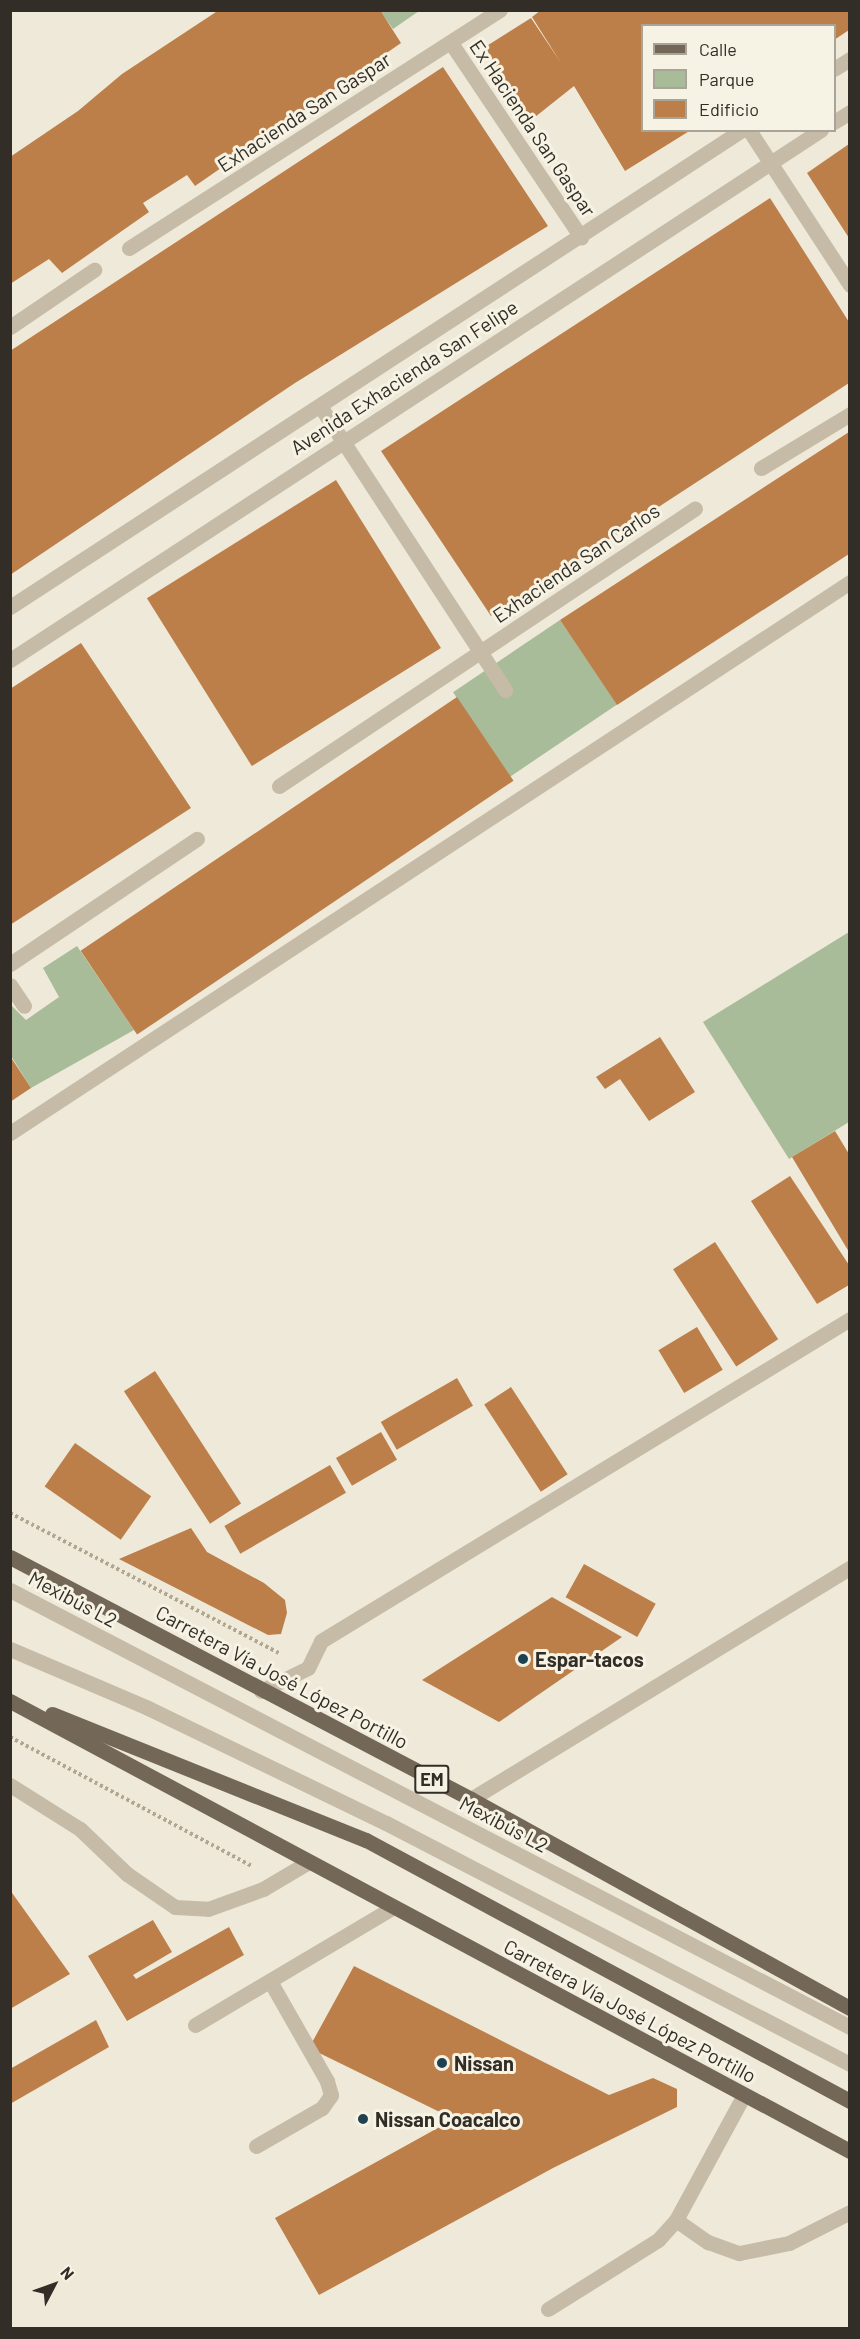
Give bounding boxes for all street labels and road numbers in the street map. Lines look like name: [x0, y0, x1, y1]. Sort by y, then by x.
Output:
street label: Ex Hacienda San Gaspar: [465, 35, 601, 221]
street label: Exhacienda San Gaspar: [213, 47, 395, 177]
street label: Avenida Exhacienda San Felipe: [286, 294, 522, 460]
street label: Exhacienda San Carlos: [488, 498, 664, 628]
street label: Mexibús L2: [25, 1566, 121, 1632]
street label: Carretera Vía José López Portillo: [152, 1600, 412, 1754]
road number: EM: [414, 1764, 450, 1794]
street label: Mexibús L2: [456, 1791, 552, 1857]
street label: Carretera Vía José López Portillo: [500, 1934, 760, 2088]

